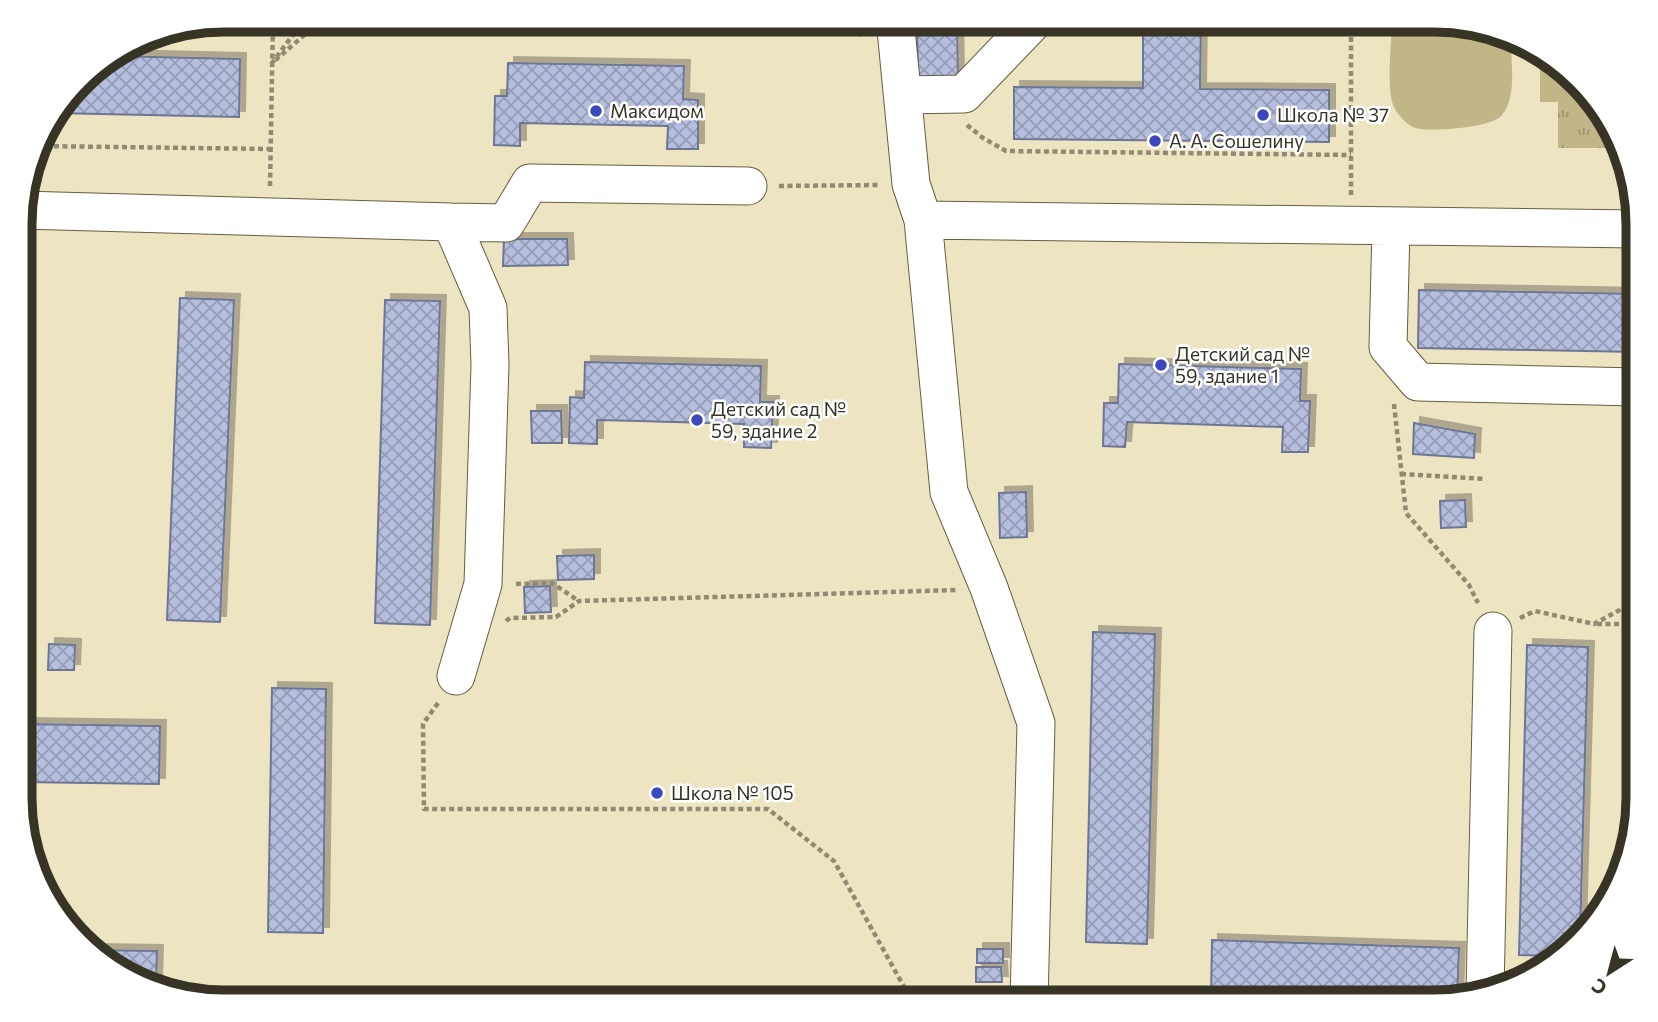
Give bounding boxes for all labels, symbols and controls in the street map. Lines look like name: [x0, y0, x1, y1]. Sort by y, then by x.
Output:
place label: Максидом: [610, 99, 704, 122]
marker: Максидом: [588, 103, 604, 119]
place label: Школа № 37: [1277, 103, 1389, 126]
marker: Школа № 37: [1255, 107, 1271, 123]
place label: А. А. Сошелину: [1169, 129, 1304, 152]
marker: А. А. Сошелину: [1147, 133, 1163, 149]
place label: Детский сад № 59, здание 1: [1175, 342, 1310, 387]
marker: Детский сад № 59, здание 1: [1153, 357, 1169, 373]
place label: Детский сад № 59, здание 2: [711, 397, 846, 442]
marker: Детский сад № 59, здание 2: [689, 412, 705, 428]
place label: Школа № 105: [671, 781, 794, 804]
marker: Школа № 105: [649, 785, 665, 801]
north arrow: [1574, 938, 1644, 1008]
text: С: [1587, 974, 1611, 1000]

